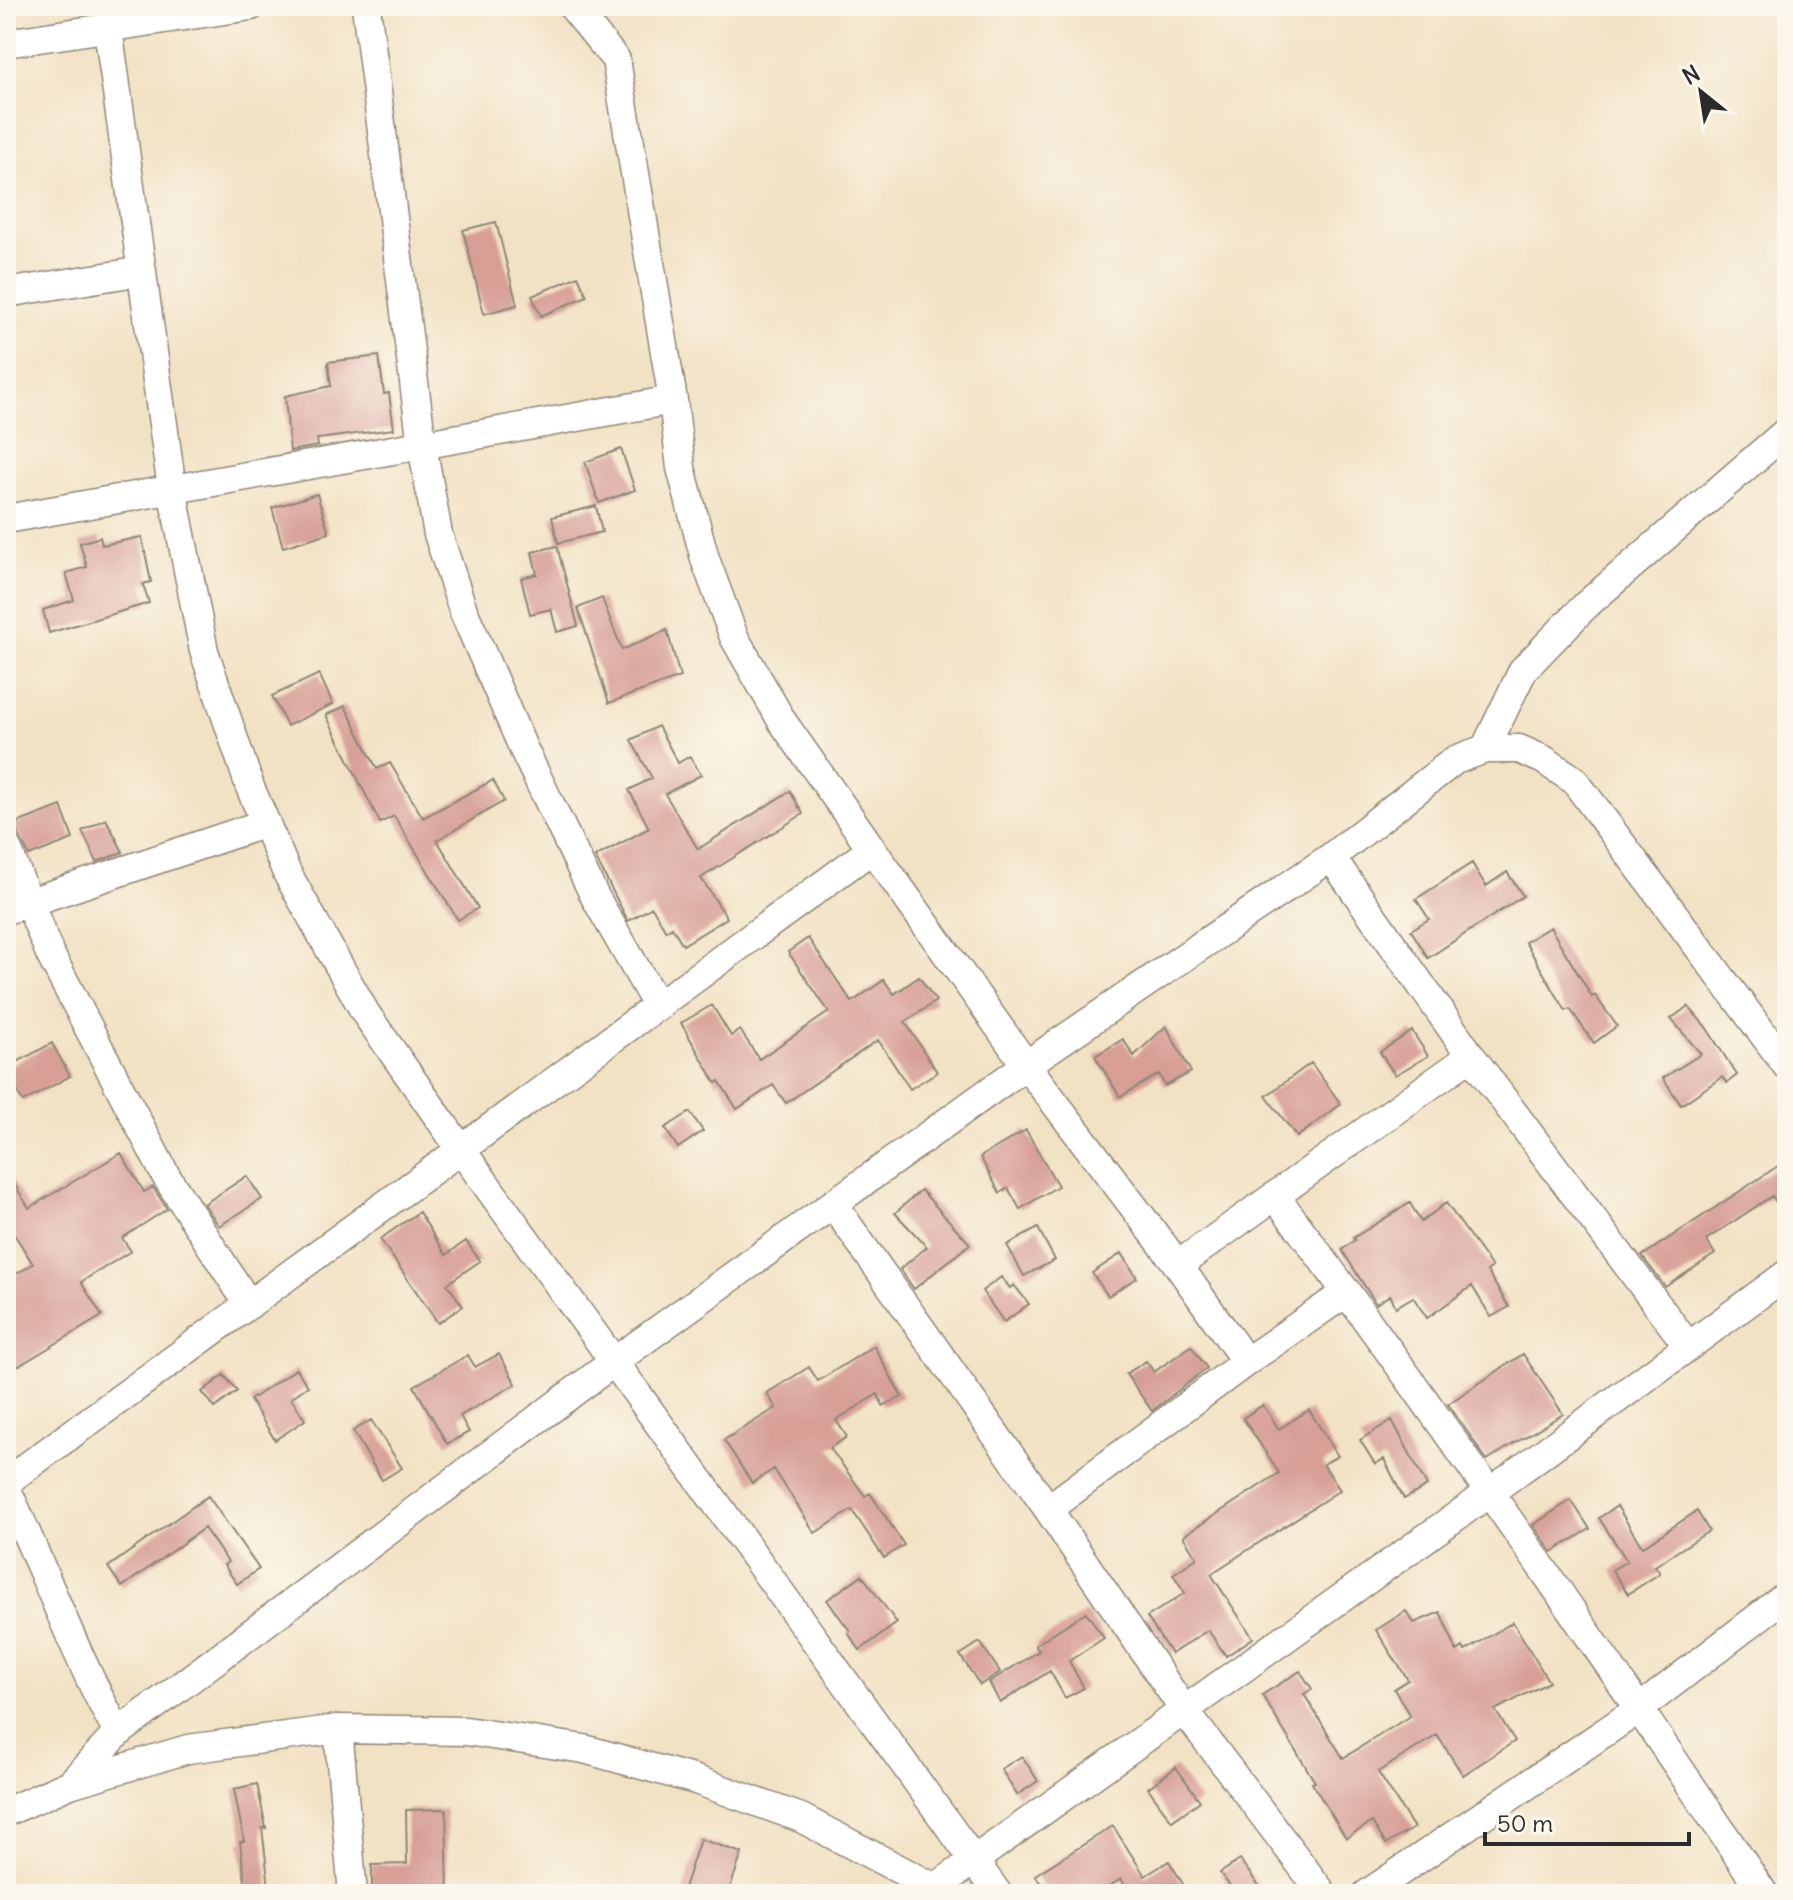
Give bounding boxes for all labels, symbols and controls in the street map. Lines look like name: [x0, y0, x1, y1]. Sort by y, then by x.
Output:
north arrow: [1661, 52, 1741, 132]
text: N: [1677, 59, 1705, 91]
scale bar: [1485, 1796, 1689, 1846]
text: 50 m: [1497, 1808, 1553, 1838]

